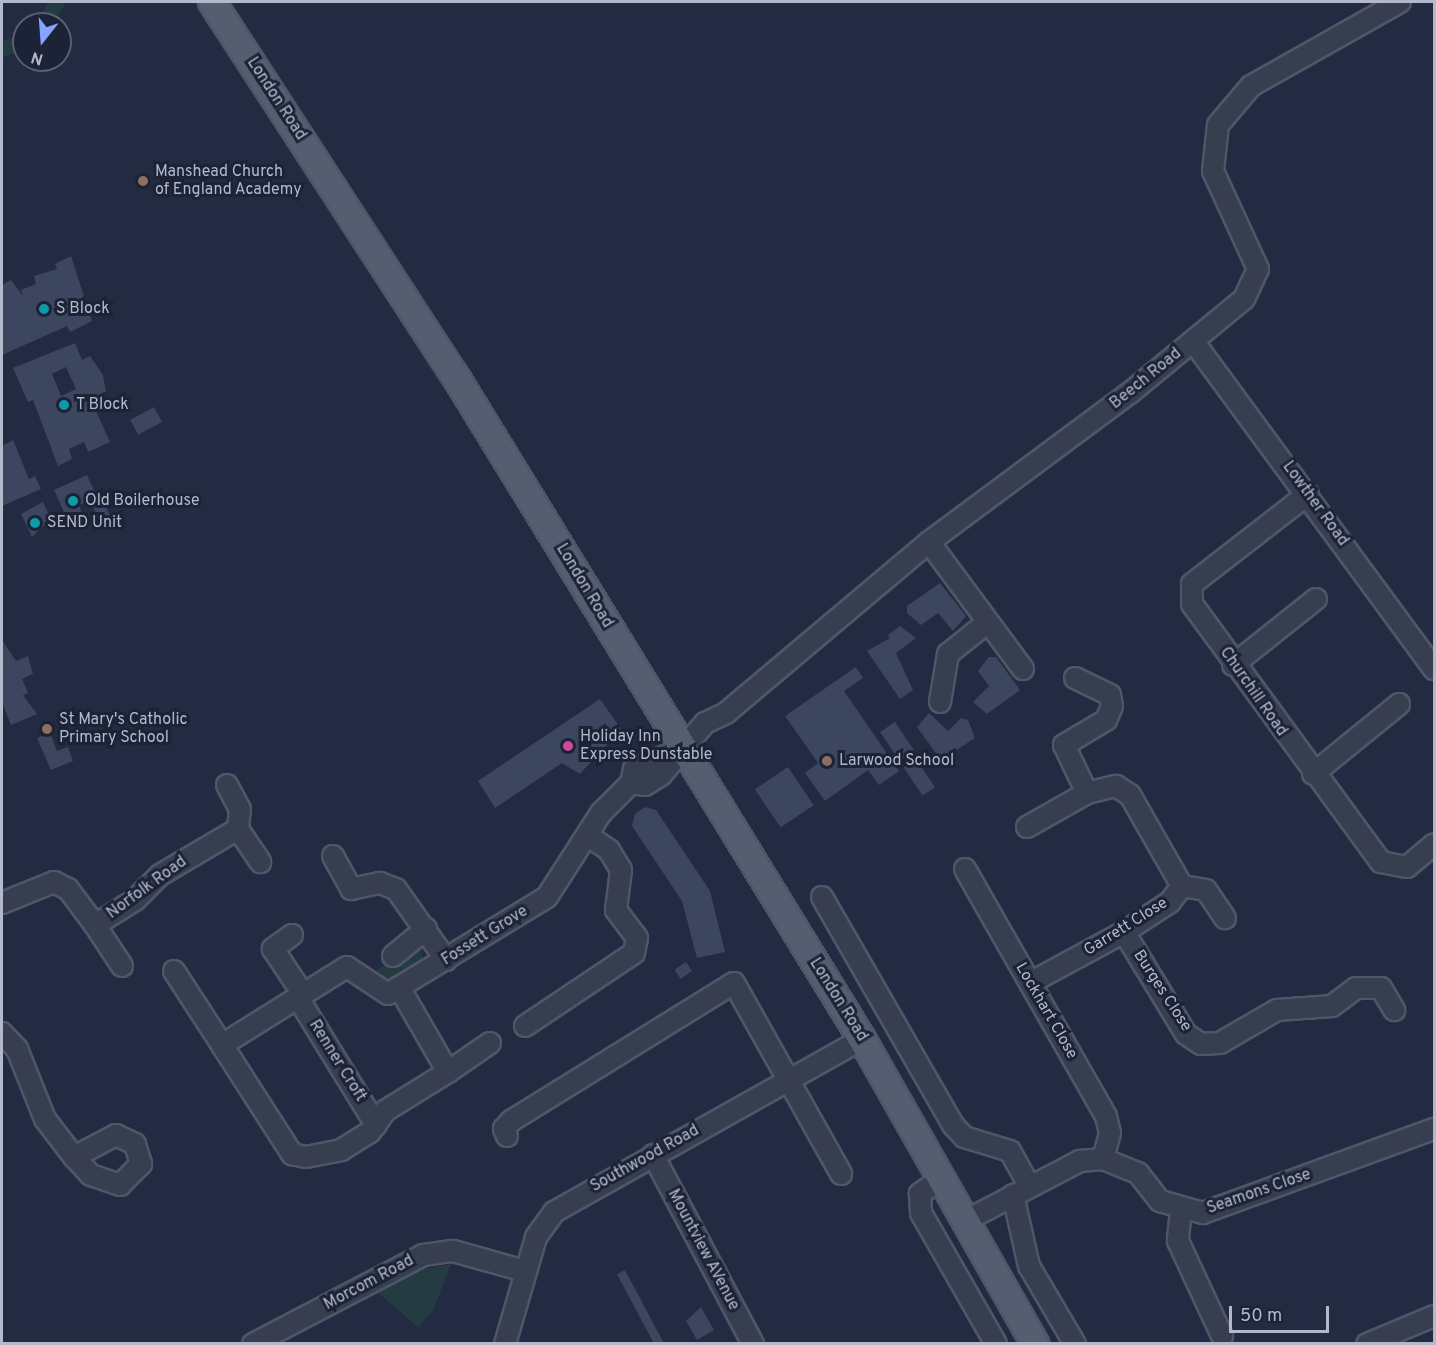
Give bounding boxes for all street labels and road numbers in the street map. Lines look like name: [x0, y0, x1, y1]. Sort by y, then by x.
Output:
street label: London Road: [242, 54, 310, 144]
street label: Beech Road: [1106, 344, 1186, 414]
street label: Lowther Road: [1278, 458, 1352, 550]
street label: London Road: [551, 540, 617, 632]
street label: Churchill Road: [1215, 644, 1291, 740]
street label: Norfolk Road: [103, 853, 191, 923]
street label: Garrett Close: [1081, 894, 1171, 960]
street label: Fossett Grove: [438, 902, 532, 970]
street label: Burges Close: [1129, 947, 1195, 1035]
street label: London Road: [805, 955, 871, 1045]
street label: Lockhart Close: [1011, 959, 1081, 1063]
street label: Renner Croft: [304, 1017, 370, 1105]
street label: Southwood Road: [587, 1121, 703, 1197]
street label: Seamons Close: [1205, 1165, 1313, 1219]
street label: Mountview AVenue: [663, 1186, 743, 1314]
street label: Morcom Road: [321, 1251, 417, 1315]

